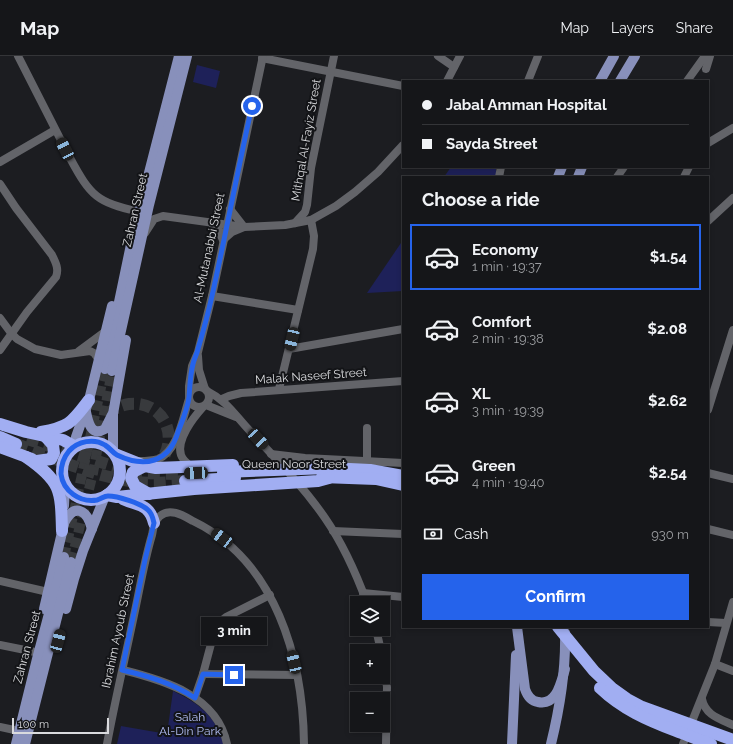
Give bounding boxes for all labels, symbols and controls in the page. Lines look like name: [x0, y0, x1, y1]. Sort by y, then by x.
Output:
text: Map: [20, 17, 59, 39]
text: Map: [561, 20, 589, 36]
text: Layers: [611, 20, 654, 36]
text: Share: [676, 20, 713, 36]
street label: Mithqal Al-Fayiz Street: [288, 78, 324, 202]
text: Jabal Amman Hospital: [446, 96, 607, 114]
route start: [243, 97, 261, 115]
text: Sayda Street: [446, 135, 538, 153]
car: [54, 136, 76, 162]
street label: Zahran Street: [120, 172, 150, 248]
text: Choose a ride: [422, 189, 540, 210]
street label: Al-Mutanabbi Street: [191, 192, 227, 304]
icon: car: [424, 239, 460, 275]
text: Economy: [472, 241, 539, 259]
text: $1.54: [650, 248, 687, 266]
text: 1 min · 19:37: [472, 259, 542, 274]
icon: car: [424, 311, 460, 347]
text: Comfort: [472, 313, 531, 331]
text: $2.08: [647, 320, 687, 338]
car: [283, 326, 301, 352]
text: 2 min · 19:38: [472, 331, 544, 346]
street label: Malak Naseef Street: [255, 365, 367, 387]
icon: car: [424, 383, 460, 419]
text: XL: [472, 385, 490, 403]
text: $2.62: [648, 392, 687, 410]
text: 3 min · 19:39: [472, 403, 544, 418]
car: [245, 426, 271, 452]
icon: car: [424, 455, 460, 491]
street label: Queen Noor Street: [242, 457, 346, 471]
text: Green: [472, 457, 516, 475]
text: $2.54: [649, 464, 687, 482]
car: [184, 466, 208, 480]
text: 4 min · 19:40: [472, 475, 545, 490]
icon: cash: [422, 523, 444, 545]
text: Cash: [454, 525, 488, 543]
car: [209, 526, 235, 550]
text: 930 m: [651, 527, 689, 542]
street label: Ibrahim Ayoub Street: [99, 573, 137, 689]
button: Confirm: [422, 574, 689, 620]
map controls: [350, 596, 390, 732]
button: layers: [350, 596, 390, 636]
street label: Zahran Street: [11, 609, 43, 685]
callout: 3 min: [201, 617, 267, 645]
text: 3 min: [217, 623, 251, 638]
car: [49, 628, 67, 654]
button: +: [350, 644, 390, 684]
car: [285, 649, 303, 675]
route end: [225, 666, 243, 684]
button: −: [350, 692, 390, 732]
park label: Salah Al-Din Park: [159, 710, 222, 738]
scale bar: [12, 716, 109, 735]
text: 100 m: [18, 718, 49, 731]

